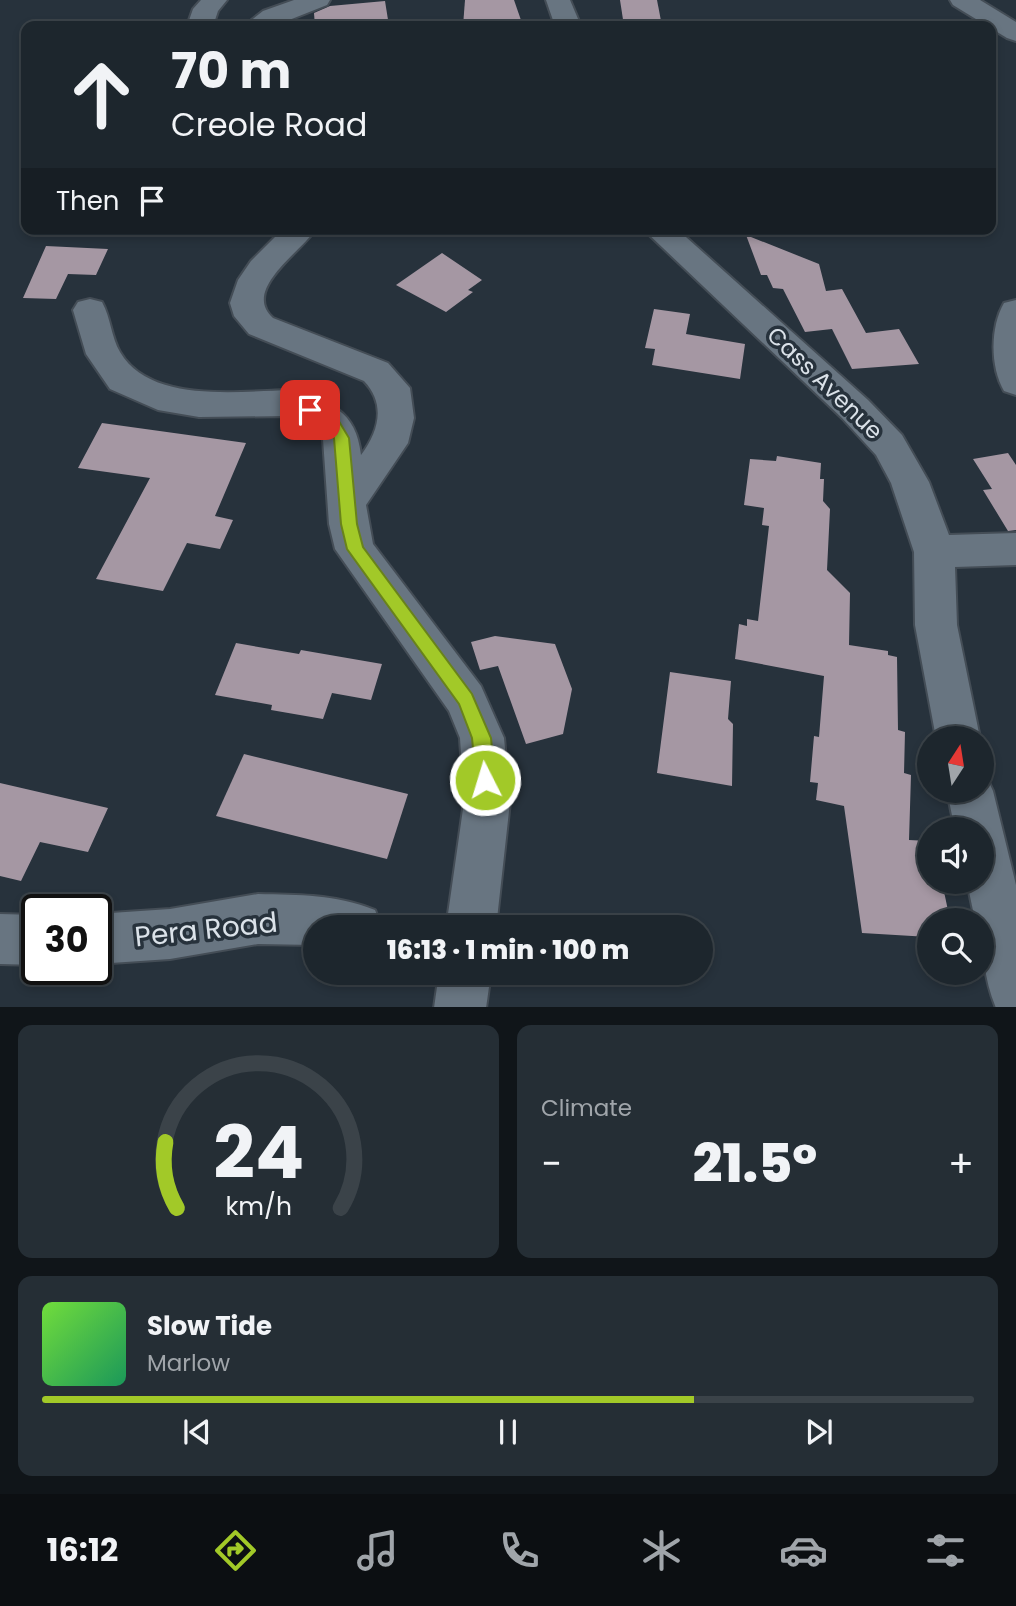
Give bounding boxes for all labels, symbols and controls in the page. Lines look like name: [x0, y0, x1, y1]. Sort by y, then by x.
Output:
text: 70 m: [171, 37, 291, 105]
icon: ahead: [56, 49, 147, 140]
text: Creole Road: [171, 102, 367, 147]
icon: arrive: [133, 182, 171, 220]
text: Then: [56, 183, 119, 219]
street label: Cass Avenue: [760, 319, 890, 447]
pin: [280, 380, 340, 440]
icon: arrive: [291, 391, 329, 429]
north arrow: [917, 726, 994, 803]
map controls: [917, 726, 994, 985]
position arrow: [448, 743, 522, 817]
button: sound: [917, 817, 994, 894]
speed limit sign: 30: [21, 894, 112, 985]
street label: Pera Road: [133, 903, 279, 956]
button: search: [917, 908, 994, 985]
text: 16:13 · 1 min · 100 m: [387, 932, 629, 968]
text: Climate: [541, 1092, 632, 1124]
text: 24: [213, 1102, 304, 1203]
text: 21.5°: [693, 1127, 817, 1200]
text: −: [541, 1137, 562, 1190]
text: +: [948, 1137, 974, 1190]
text: km/h: [225, 1188, 292, 1223]
text: Slow Tide: [147, 1308, 272, 1344]
text: Marlow: [147, 1347, 230, 1379]
icon: previous: [178, 1413, 216, 1451]
icon: pause: [489, 1413, 527, 1451]
icon: next: [800, 1413, 838, 1451]
icon: directions: [211, 1526, 260, 1575]
icon: music: [353, 1526, 402, 1575]
icon: phone: [495, 1526, 544, 1575]
icon: climate: [637, 1526, 686, 1575]
icon: car: [779, 1526, 828, 1575]
icon: filters: [921, 1526, 970, 1575]
text: 16:12: [46, 1527, 118, 1572]

